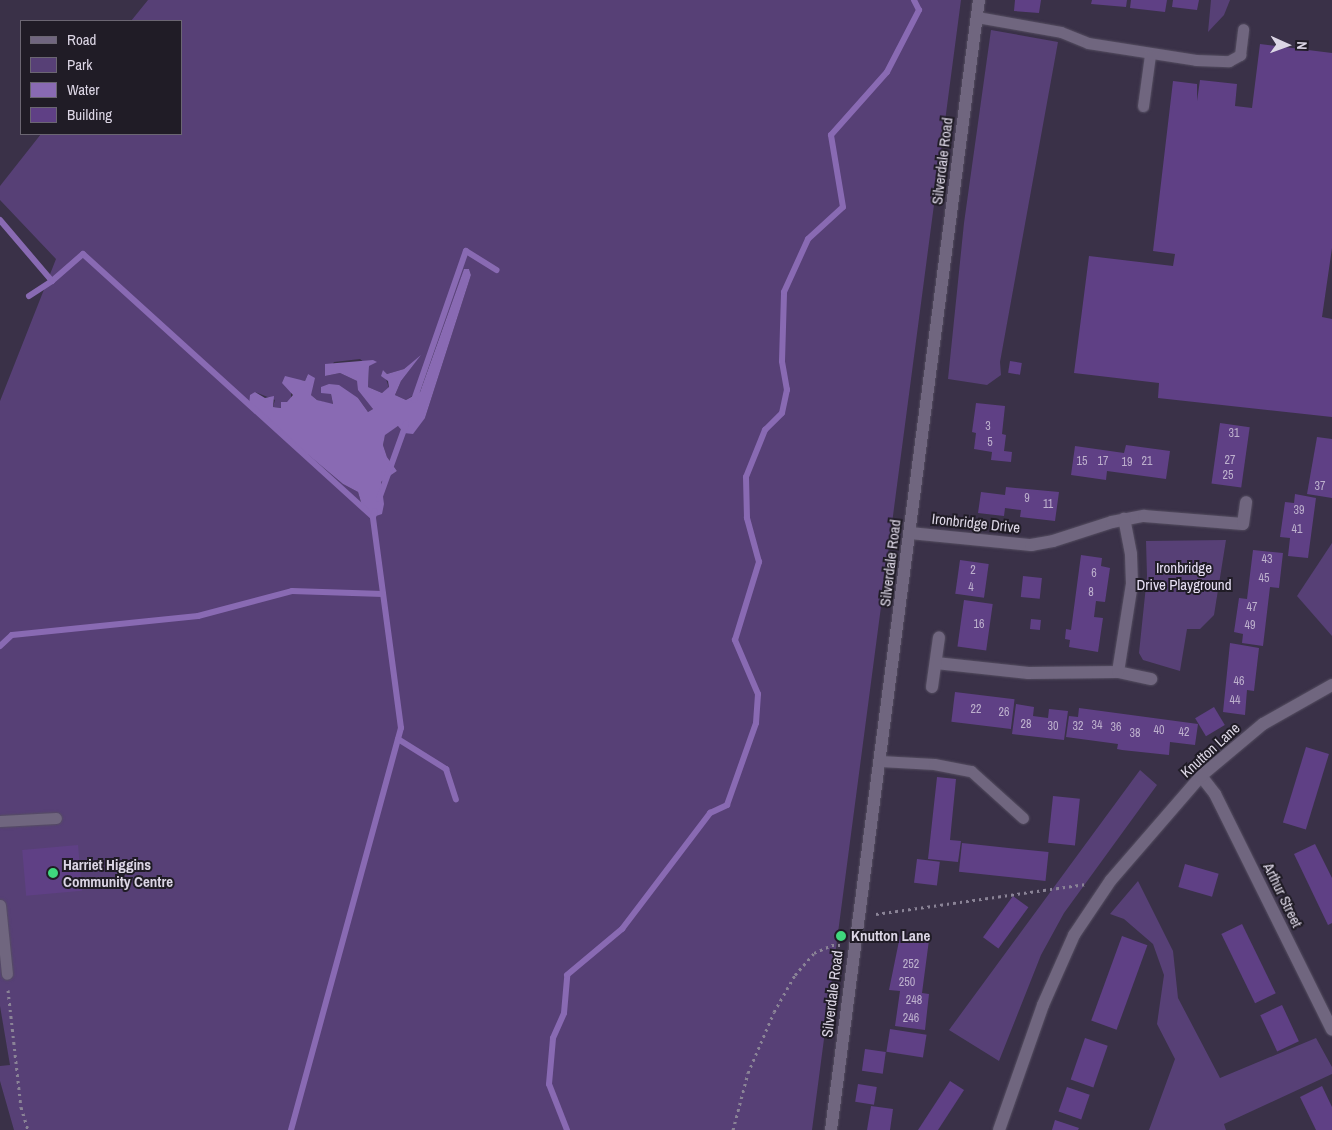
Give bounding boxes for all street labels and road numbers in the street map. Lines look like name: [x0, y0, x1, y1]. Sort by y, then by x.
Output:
street label: Silverdale Road: [928, 116, 956, 206]
street label: Ironbridge Drive: [931, 509, 1021, 537]
street label: Silverdale Road: [876, 518, 904, 608]
street label: Knutton Lane: [1177, 719, 1243, 781]
street label: Arthur Street: [1260, 860, 1306, 930]
street label: Silverdale Road: [818, 949, 846, 1039]

